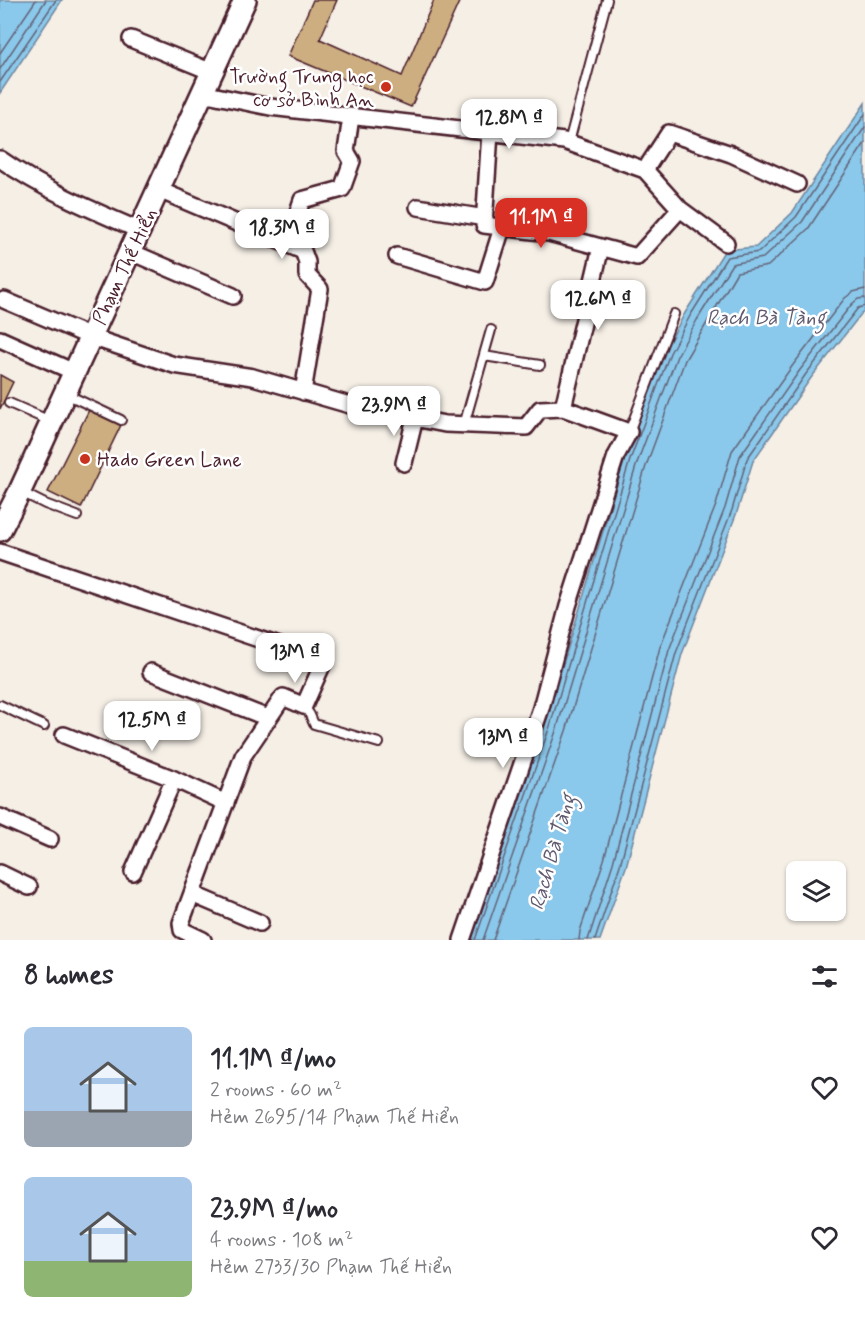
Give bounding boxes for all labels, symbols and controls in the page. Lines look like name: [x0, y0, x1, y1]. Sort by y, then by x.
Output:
place label: Trường Trung học cơ sở Bình An: [229, 64, 374, 114]
marker: Trường Trung học cơ sở Bình An: [379, 80, 393, 94]
pin: 12.8M ₫: [454, 99, 564, 150]
text: 12.8M ₫: [475, 105, 543, 132]
pin: 11.1M ₫: [486, 198, 596, 249]
street label: Phạm Thế Hiển: [86, 204, 164, 330]
text: 11.1M ₫: [509, 204, 573, 231]
pin: 18.3M ₫: [227, 209, 337, 260]
text: 18.3M ₫: [249, 215, 315, 242]
pin: 12.6M ₫: [543, 280, 653, 331]
text: 12.6M ₫: [564, 286, 632, 313]
water label: Rạch Bà Tàng: [706, 304, 828, 334]
pin: 23.9M ₫: [339, 386, 449, 437]
text: 23.9M ₫: [361, 392, 427, 419]
place label: Hado Green Lane: [97, 447, 242, 474]
marker: Hado Green Lane: [78, 452, 92, 466]
pin: 13M ₫: [253, 633, 337, 684]
text: 13M ₫: [270, 639, 320, 666]
pin: 12.5M ₫: [97, 701, 207, 752]
text: 12.5M ₫: [118, 707, 186, 734]
pin: 13M ₫: [461, 718, 545, 769]
text: 13M ₫: [478, 724, 528, 751]
water label: Rạch Bà Tàng: [523, 789, 585, 914]
map controls: [786, 861, 846, 921]
button: layers: [786, 861, 846, 921]
text: 8 homes: [24, 959, 114, 993]
icon: filters: [808, 960, 841, 993]
text: 11.1M ₫/mo: [210, 1043, 336, 1077]
icon: home: [72, 1051, 144, 1123]
icon: heart: [808, 1071, 841, 1104]
text: 2 rooms · 60 m²: [210, 1077, 342, 1104]
text: Hẻm 2695/14 Phạm Thế Hiển: [210, 1104, 459, 1131]
text: 23.9M ₫/mo: [210, 1193, 338, 1227]
icon: home: [72, 1201, 144, 1273]
icon: heart: [808, 1221, 841, 1254]
text: 4 rooms · 108 m²: [210, 1227, 353, 1254]
text: Hẻm 2733/30 Phạm Thế Hiển: [210, 1254, 452, 1281]

